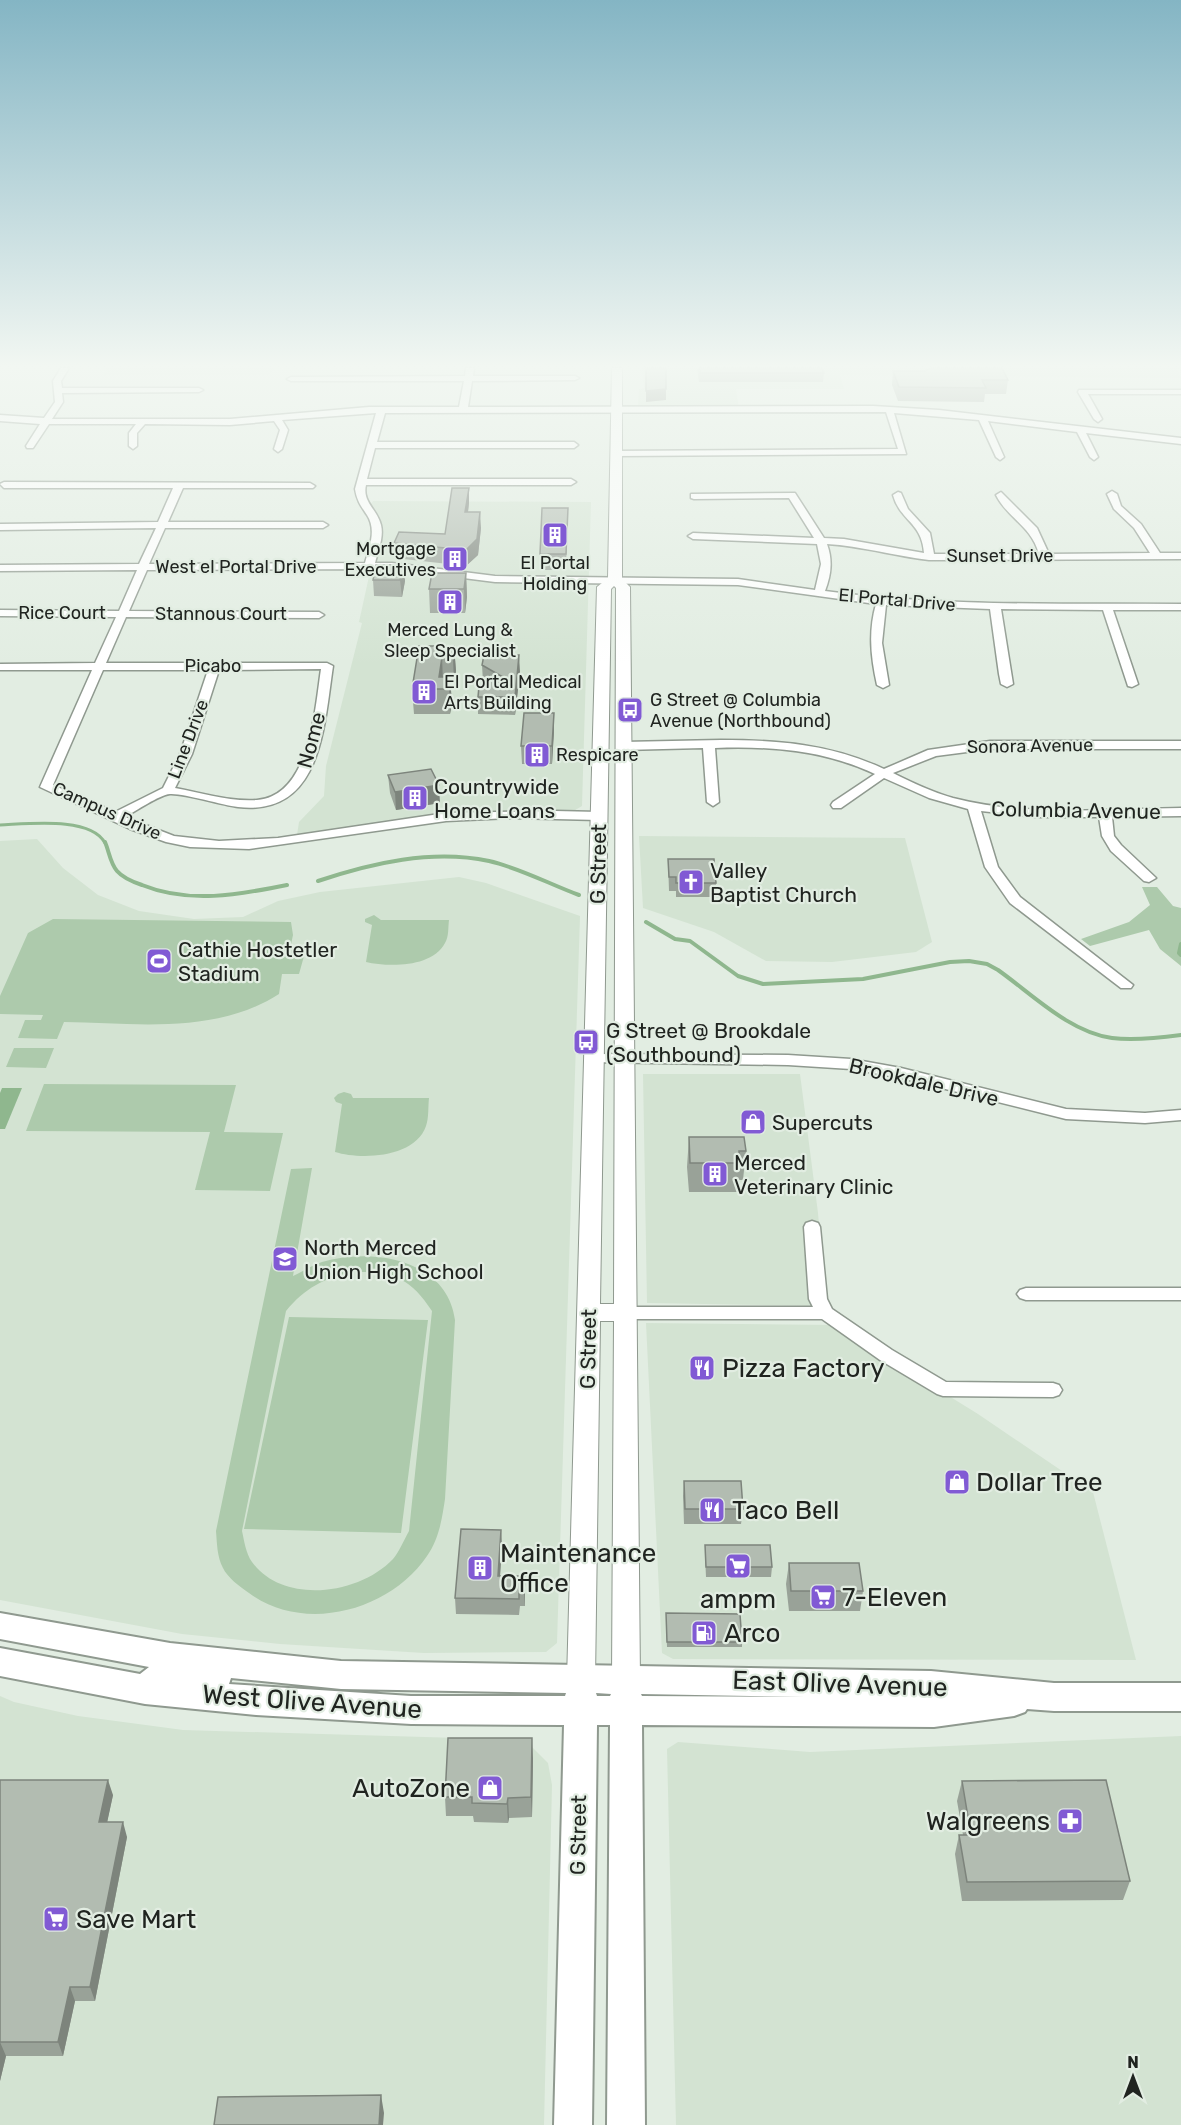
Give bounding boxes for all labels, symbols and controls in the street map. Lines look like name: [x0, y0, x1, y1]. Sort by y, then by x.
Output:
building icon: El Portal Holding: [540, 520, 570, 550]
place label: Mortgage Executives: [345, 538, 436, 581]
building icon: Mortgage Executives: [440, 544, 470, 574]
street label: Sunset Drive: [947, 545, 1053, 567]
place label: El Portal Holding: [520, 552, 590, 595]
street label: West el Portal Drive: [155, 556, 317, 578]
street label: El Portal Drive: [838, 584, 956, 616]
building icon: Merced Lung & Sleep Specialist: [435, 587, 465, 617]
street label: Rice Court: [18, 602, 106, 624]
street label: Stannous Court: [155, 603, 287, 625]
place label: Merced Lung & Sleep Specialist: [384, 619, 516, 662]
street label: Picabo: [185, 655, 241, 677]
place label: El Portal Medical Arts Building: [444, 671, 582, 714]
building icon: El Portal Medical Arts Building: [409, 677, 439, 707]
place label: G Street @ Columbia Avenue (Northbound): [650, 689, 831, 732]
bus stop icon: G Street @ Columbia Avenue (Northbound): [615, 695, 645, 725]
street label: Line Drive: [163, 696, 213, 782]
street label: Nome: [292, 709, 330, 771]
street label: Sonora Avenue: [967, 734, 1093, 758]
building icon: Respicare: [522, 740, 552, 770]
place label: Respicare: [556, 744, 639, 766]
place label: Countrywide Home Loans: [434, 774, 559, 823]
street label: Campus Drive: [49, 777, 165, 845]
building icon: Countrywide Home Loans: [400, 783, 430, 813]
street label: Columbia Avenue: [991, 796, 1161, 824]
street label: G Street: [585, 824, 611, 904]
place label: Valley Baptist Church: [710, 858, 857, 907]
church icon: Valley Baptist Church: [676, 867, 706, 897]
place label: Cathie Hostetler Stadium: [178, 937, 337, 986]
sports icon: Cathie Hostetler Stadium: [144, 946, 174, 976]
place label: G Street @ Brookdale (Southbound): [606, 1018, 811, 1067]
bus stop icon: G Street @ Brookdale (Southbound): [571, 1027, 601, 1057]
street label: Brookdale Drive: [847, 1053, 1001, 1111]
shop icon: Supercuts: [738, 1107, 768, 1137]
place label: Supercuts: [772, 1110, 873, 1135]
place label: Merced Veterinary Clinic: [734, 1150, 893, 1199]
building icon: Merced Veterinary Clinic: [700, 1159, 730, 1189]
place label: North Merced Union High School: [304, 1235, 484, 1284]
school or university icon: North Merced Union High School: [270, 1244, 300, 1274]
street label: G Street: [575, 1309, 601, 1389]
restaurant icon: Pizza Factory: [687, 1353, 717, 1383]
place label: Pizza Factory: [722, 1353, 885, 1384]
shop icon: Dollar Tree: [942, 1467, 972, 1497]
place label: Dollar Tree: [976, 1467, 1103, 1498]
restaurant icon: Taco Bell: [697, 1495, 727, 1525]
place label: Taco Bell: [732, 1495, 839, 1526]
place label: Maintenance Office: [500, 1538, 656, 1599]
supermarket icon: ampm: [723, 1551, 753, 1581]
building icon: Maintenance Office: [465, 1553, 495, 1583]
supermarket icon: 7-Eleven: [808, 1582, 838, 1612]
place label: 7-Eleven: [842, 1582, 947, 1613]
place label: ampm: [700, 1584, 776, 1615]
fuel station icon: Arco: [689, 1618, 719, 1648]
place label: Arco: [724, 1618, 780, 1649]
street label: East Olive Avenue: [732, 1665, 948, 1703]
street label: West Olive Avenue: [201, 1679, 423, 1725]
place label: AutoZone: [352, 1773, 470, 1804]
shop icon: AutoZone: [475, 1773, 505, 1803]
street label: G Street: [565, 1795, 591, 1875]
place label: Walgreens: [926, 1806, 1050, 1837]
pharmacy icon: Walgreens: [1055, 1806, 1085, 1836]
supermarket icon: Save Mart: [41, 1904, 71, 1934]
place label: Save Mart: [76, 1904, 196, 1935]
north arrow: [1103, 2047, 1163, 2107]
text: N: [1127, 2053, 1139, 2072]

